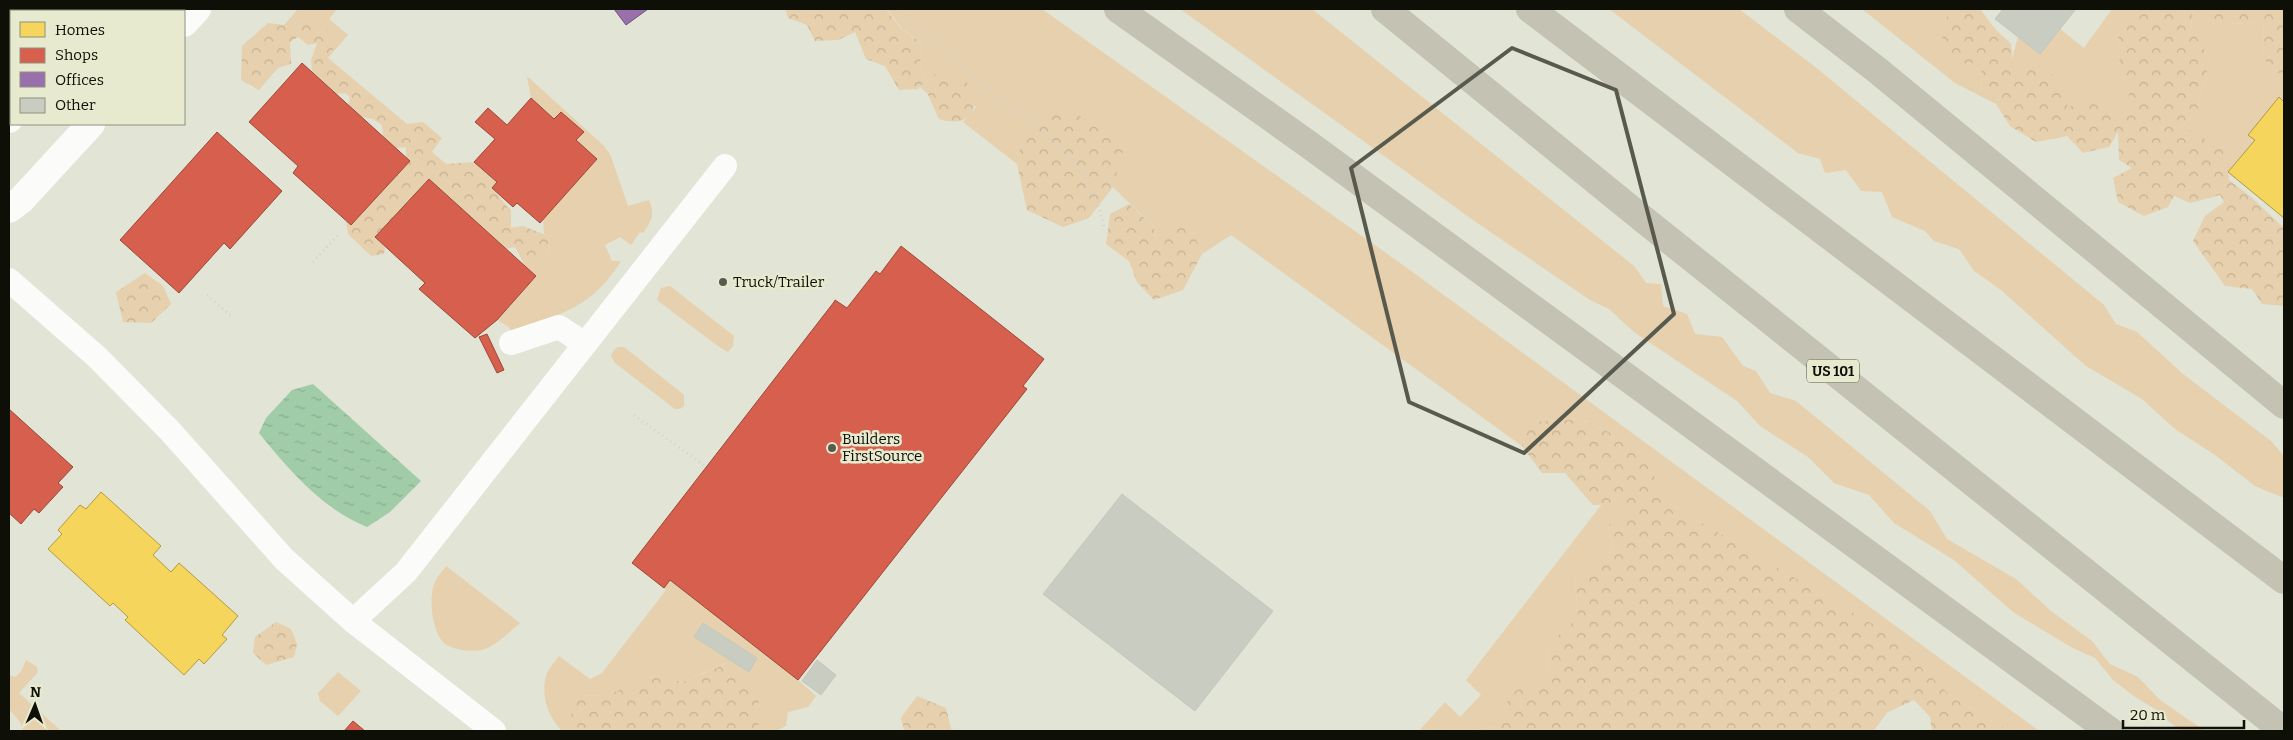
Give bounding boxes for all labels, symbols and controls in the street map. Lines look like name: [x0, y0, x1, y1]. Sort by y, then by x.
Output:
legend: [10, 10, 185, 125]
text: Homes: [55, 21, 105, 39]
text: Shops: [55, 46, 98, 64]
text: Offices: [55, 71, 104, 89]
text: Other: [55, 96, 96, 114]
place label: Truck/Trailer: [733, 273, 825, 291]
marker: Truck/Trailer: [717, 276, 729, 288]
road number: US 101: [1807, 360, 1859, 382]
place label: Builders FirstSource: [842, 430, 922, 465]
marker: Builders FirstSource: [826, 442, 838, 454]
north arrow: [10, 680, 60, 730]
text: N: [30, 684, 41, 701]
scale bar: [2123, 698, 2244, 730]
text: 20 m: [2130, 706, 2166, 724]

